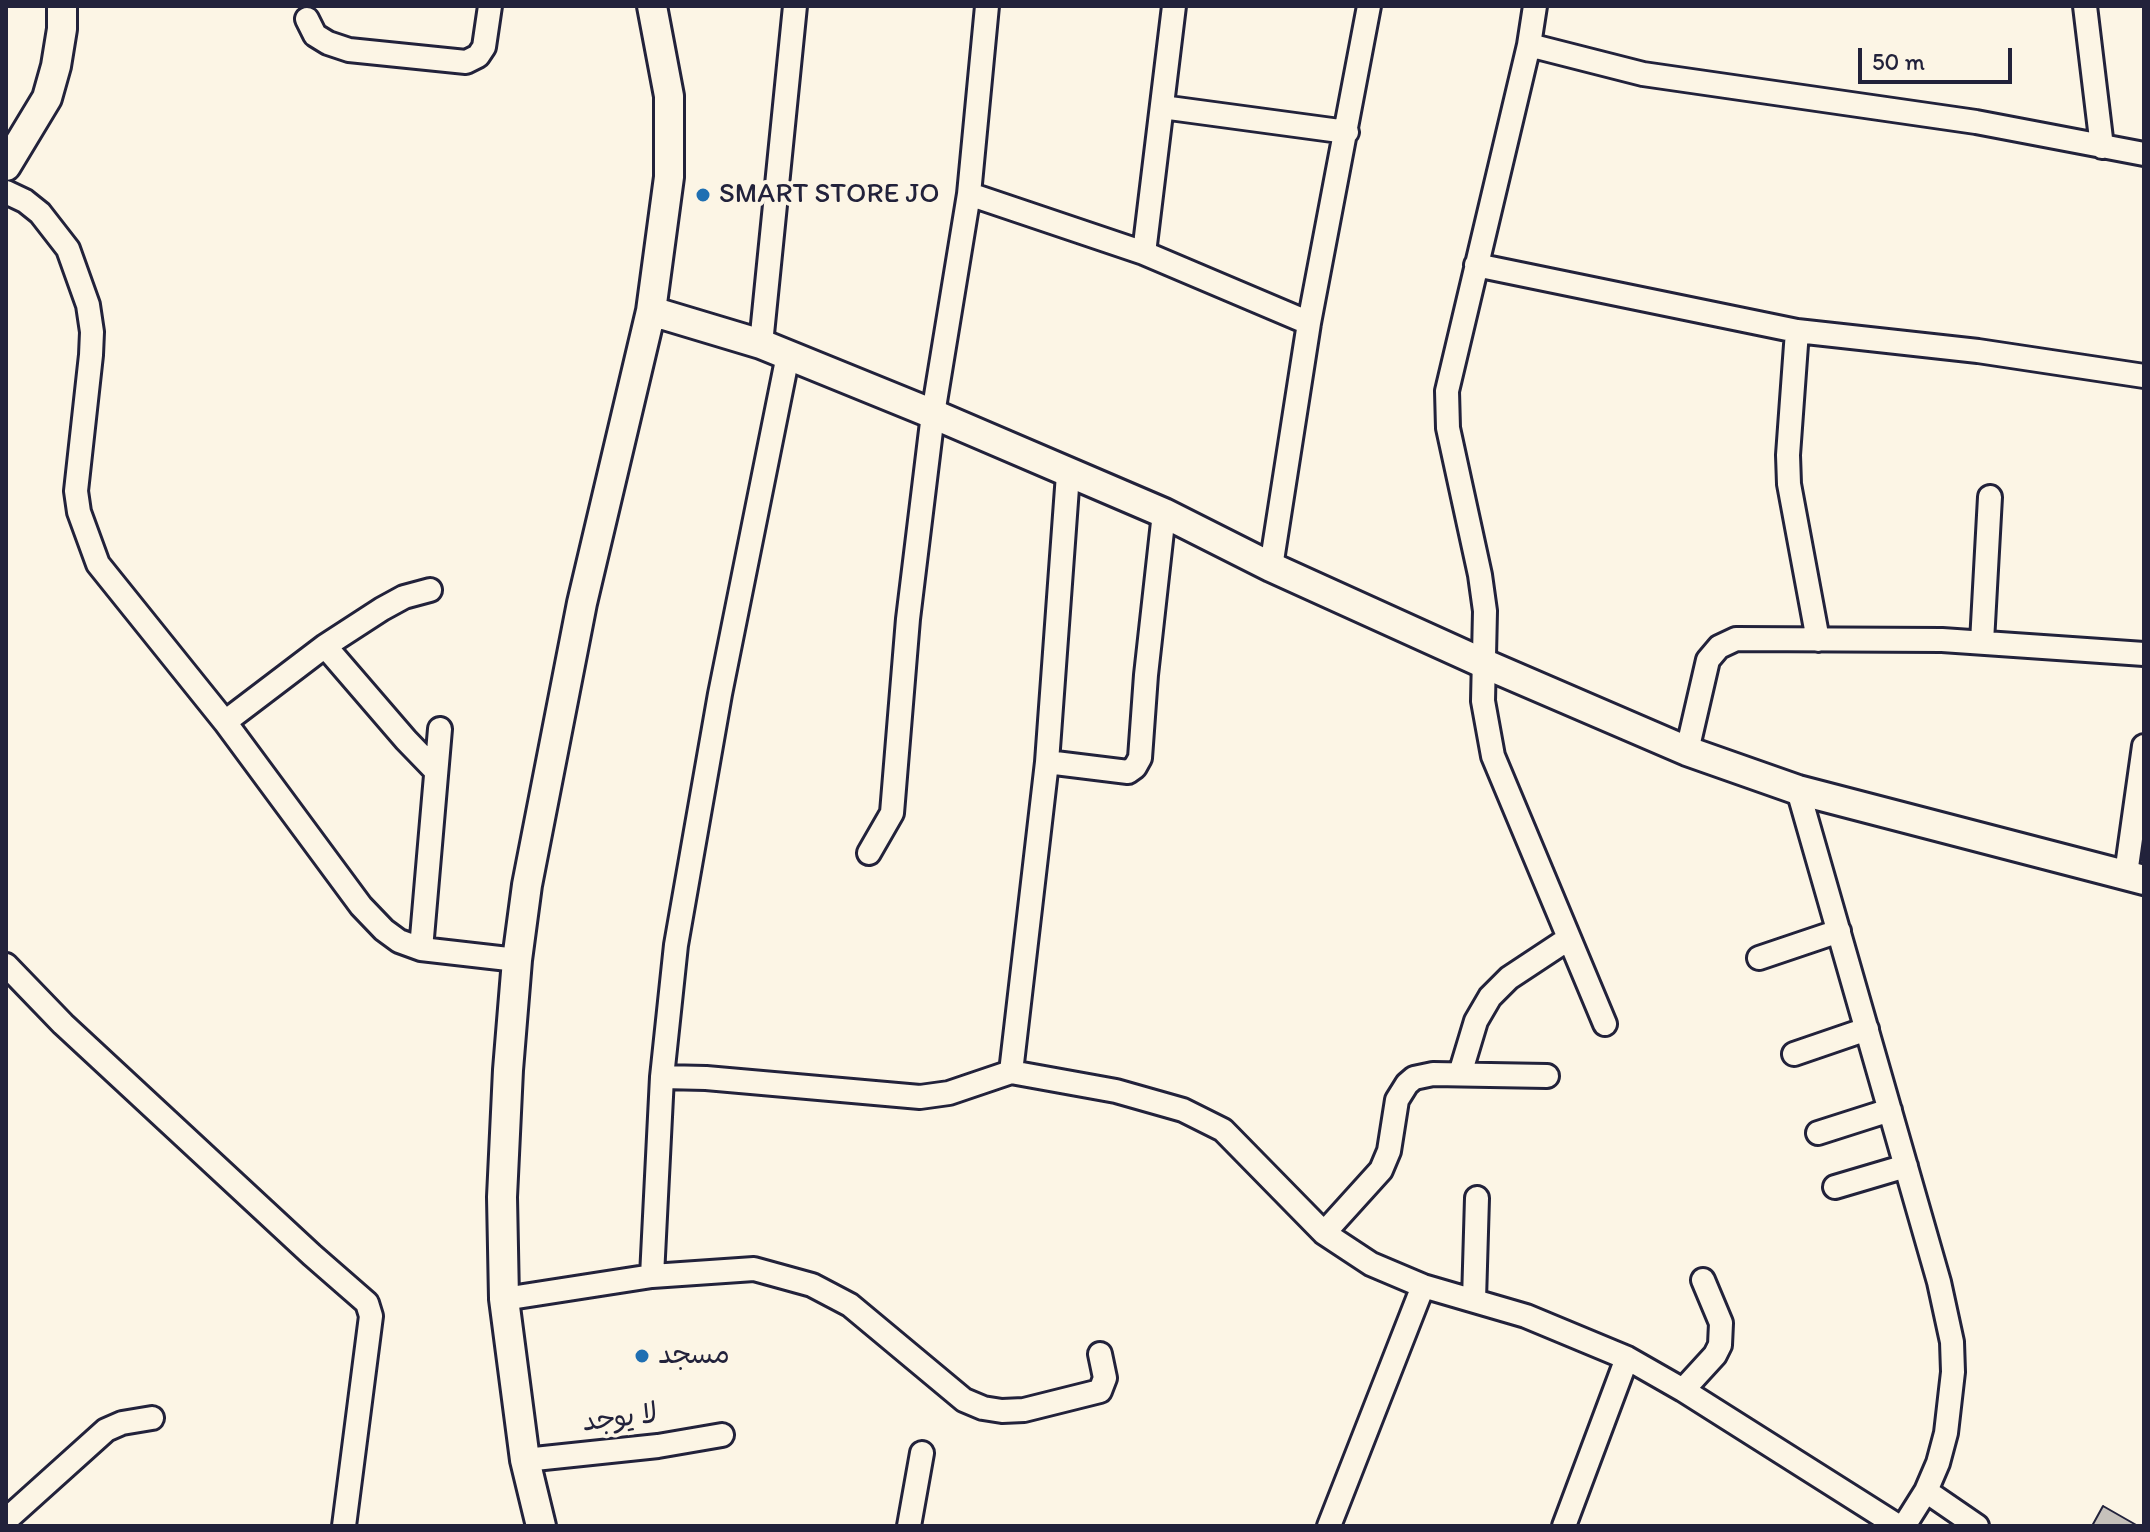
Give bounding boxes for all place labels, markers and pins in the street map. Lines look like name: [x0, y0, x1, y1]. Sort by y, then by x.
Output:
place label: SMART STORE JO: [719, 178, 939, 212]
marker: SMART STORE JO: [694, 186, 712, 204]
place label: مسجد: [658, 1339, 730, 1373]
marker: مسجد: [633, 1347, 651, 1365]

